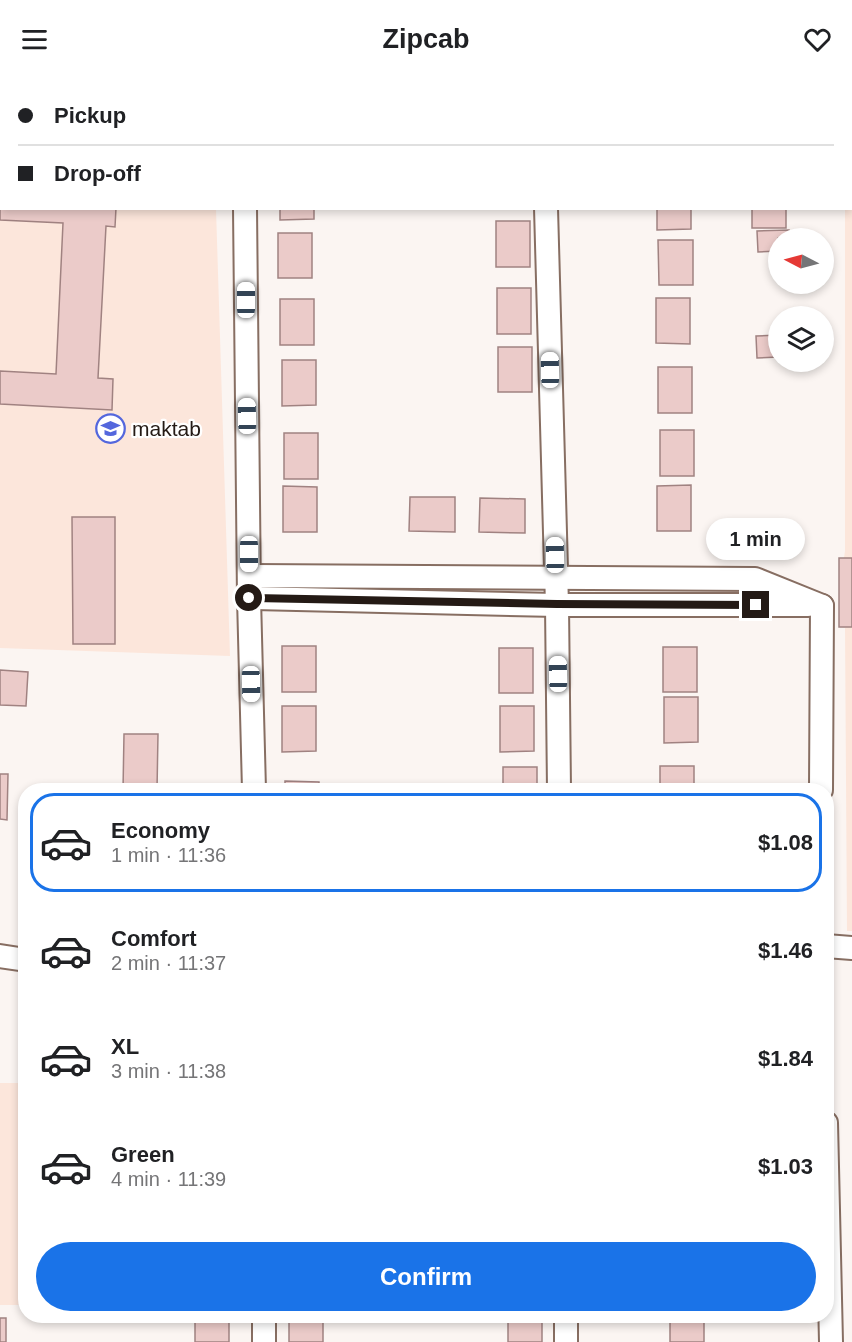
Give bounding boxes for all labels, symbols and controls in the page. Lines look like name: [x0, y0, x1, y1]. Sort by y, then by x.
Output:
icon: menu: [18, 23, 51, 56]
icon: heart: [801, 23, 834, 56]
text: Zipcab: [382, 24, 470, 54]
text: Pickup: [54, 103, 126, 128]
text: Drop-off: [54, 161, 141, 186]
north arrow: [768, 228, 834, 294]
map controls: [768, 228, 834, 372]
car: [237, 282, 255, 318]
button: layers: [768, 306, 834, 372]
car: [541, 352, 559, 388]
car: [238, 398, 256, 434]
school or university icon: maktab: [95, 412, 127, 444]
place label: maktab: [132, 417, 201, 440]
callout: 1 min: [706, 518, 806, 560]
text: 1 min: [729, 528, 782, 550]
car: [240, 536, 258, 572]
car: [546, 537, 564, 573]
route start: [235, 584, 262, 611]
route end: [742, 591, 769, 618]
car: [549, 656, 567, 692]
car: [242, 666, 260, 702]
icon: car: [39, 816, 93, 870]
text: Economy: [111, 818, 210, 843]
text: $1.08: [758, 830, 813, 855]
text: 1 min · 11:36: [111, 844, 226, 866]
icon: car: [39, 924, 93, 978]
text: Comfort: [111, 926, 197, 951]
text: $1.46: [758, 938, 813, 963]
text: 2 min · 11:37: [111, 952, 226, 974]
icon: car: [39, 1032, 93, 1086]
text: XL: [111, 1034, 139, 1059]
text: $1.84: [758, 1046, 813, 1071]
text: 3 min · 11:38: [111, 1060, 226, 1082]
icon: car: [39, 1140, 93, 1194]
text: Green: [111, 1142, 175, 1167]
text: $1.03: [758, 1154, 813, 1179]
text: 4 min · 11:39: [111, 1168, 226, 1190]
button: Confirm: [36, 1242, 816, 1311]

